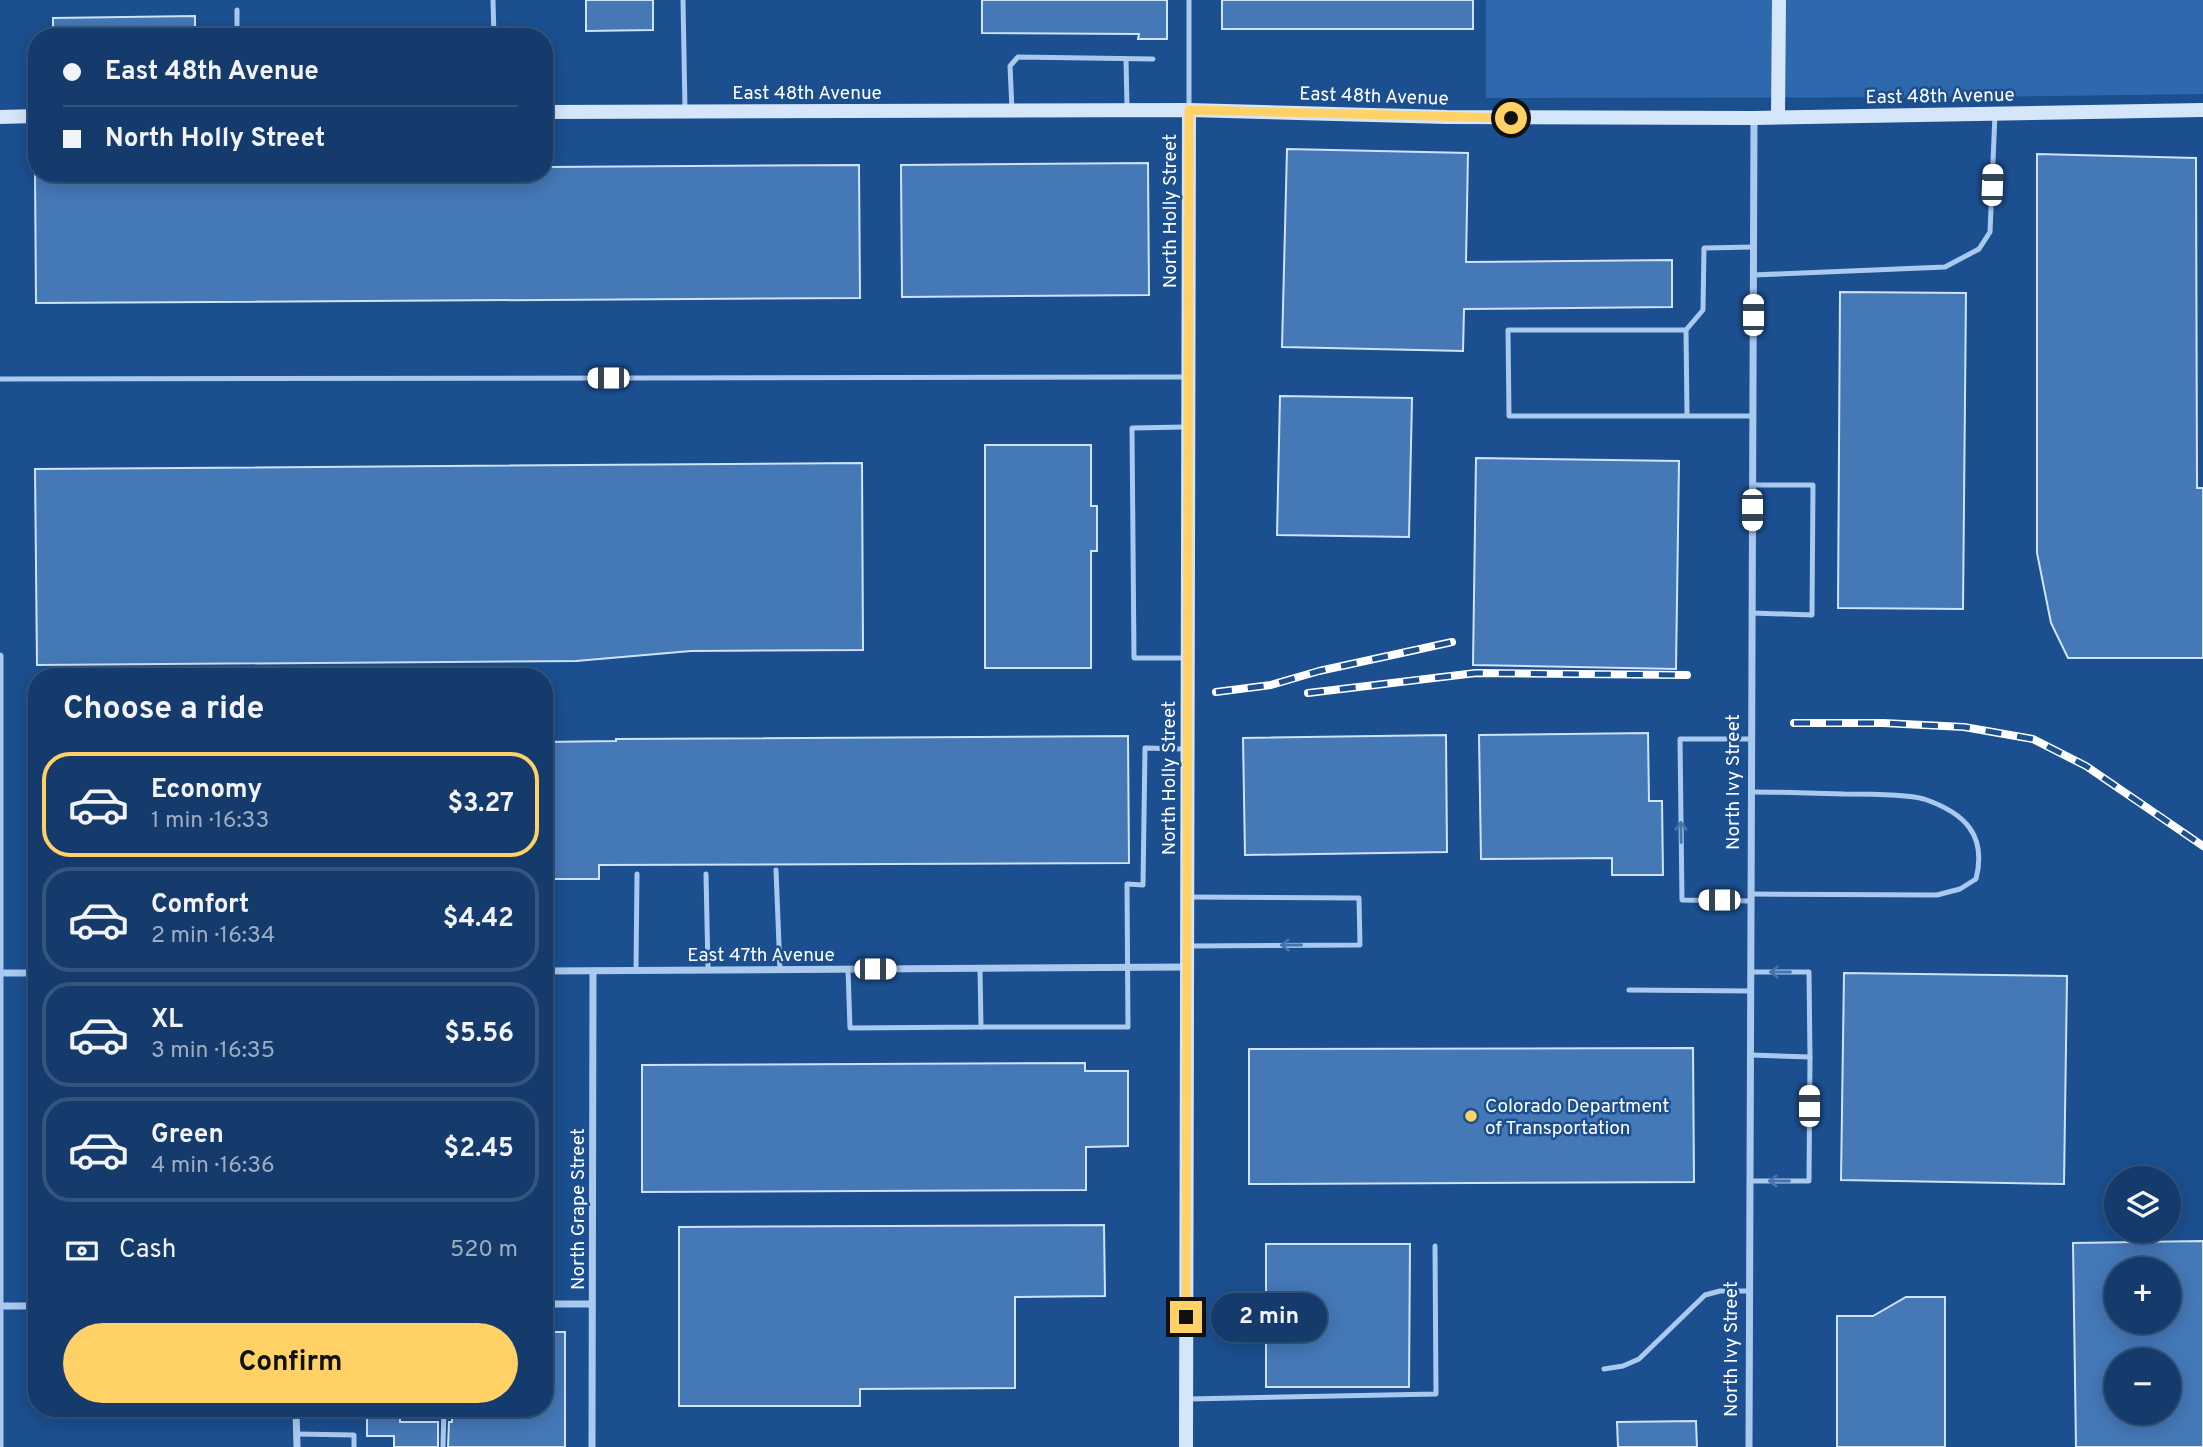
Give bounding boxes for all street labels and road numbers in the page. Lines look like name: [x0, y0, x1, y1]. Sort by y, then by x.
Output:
street label: East 48th Avenue: [732, 82, 882, 106]
street label: East 48th Avenue: [1299, 82, 1449, 112]
street label: East 48th Avenue: [1865, 84, 2015, 110]
street label: North Holly Street: [1159, 134, 1183, 288]
street label: North Holly Street: [1158, 701, 1182, 855]
street label: North Ivy Street: [1722, 714, 1746, 850]
street label: East 47th Avenue: [687, 944, 835, 968]
street label: North Grape Street: [567, 1128, 591, 1290]
street label: North Ivy Street: [1720, 1281, 1744, 1417]

